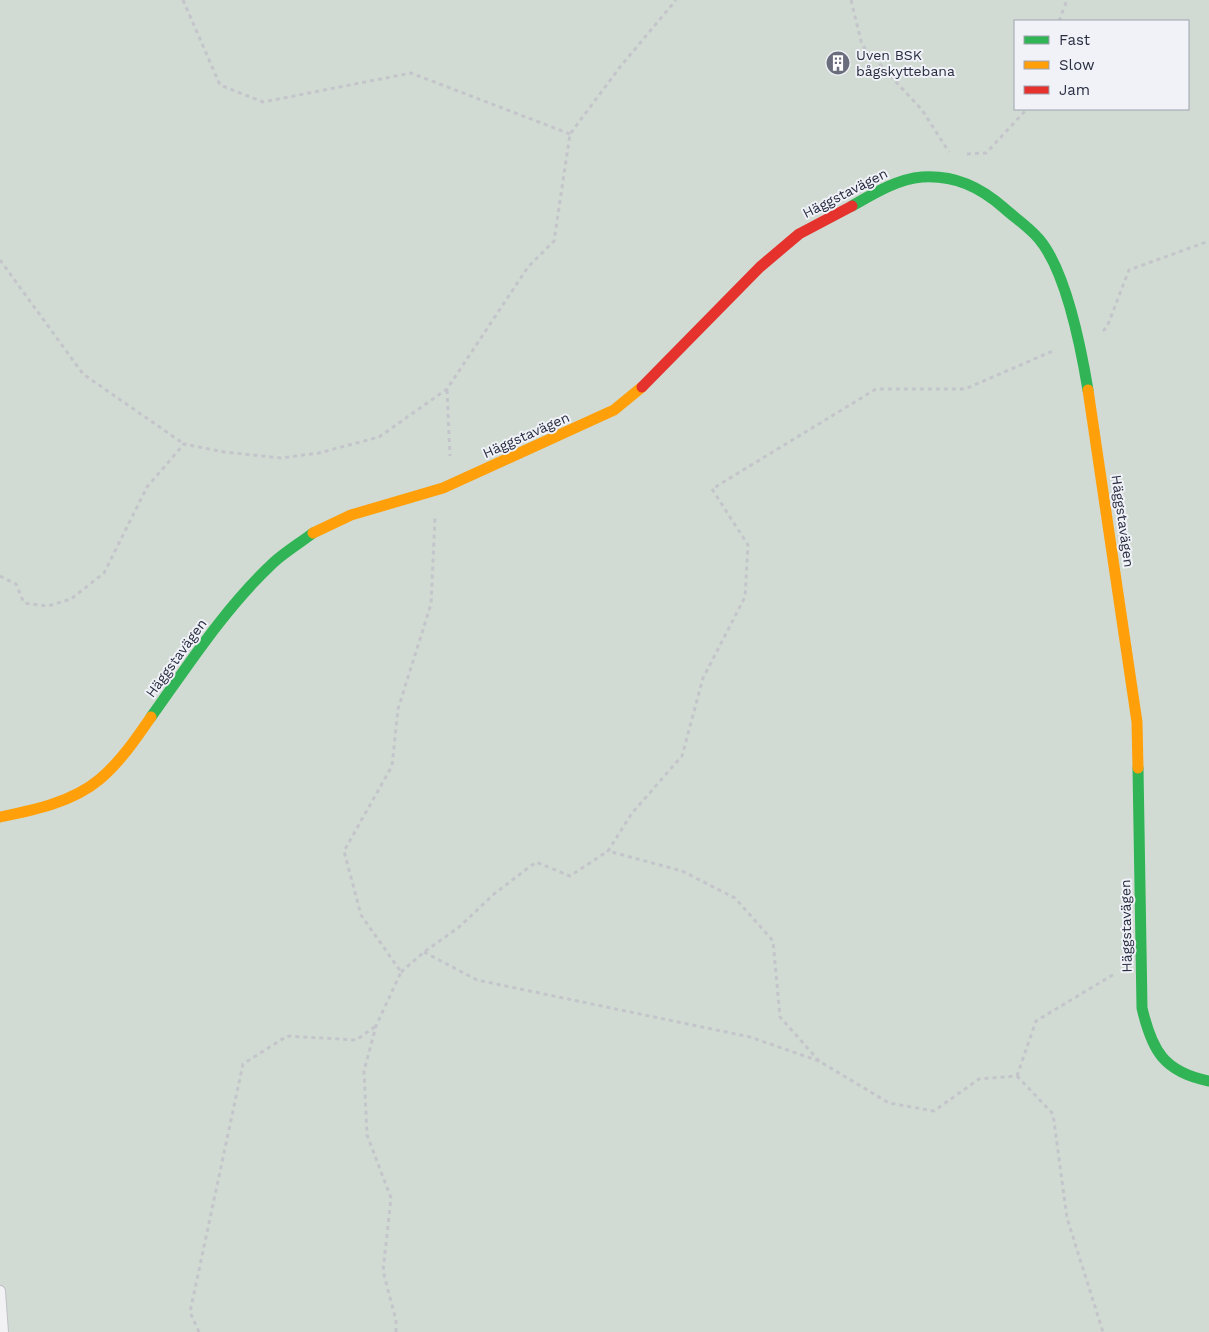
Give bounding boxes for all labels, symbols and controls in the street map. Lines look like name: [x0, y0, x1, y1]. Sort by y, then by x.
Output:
legend: [1014, 20, 1189, 110]
text: Fast: [1059, 31, 1091, 49]
place label: Uven BSK bågskyttebana: [856, 47, 955, 79]
building icon: Uven BSK bågskyttebana: [825, 50, 851, 76]
text: Slow: [1059, 56, 1095, 74]
text: Jam: [1059, 81, 1090, 99]
street label: Häggstavägen: [800, 165, 890, 221]
street label: Häggstavägen: [480, 409, 572, 461]
street label: Häggstavägen: [1109, 474, 1137, 568]
street label: Häggstavägen: [142, 616, 210, 700]
street label: Häggstavägen: [1117, 879, 1135, 973]

